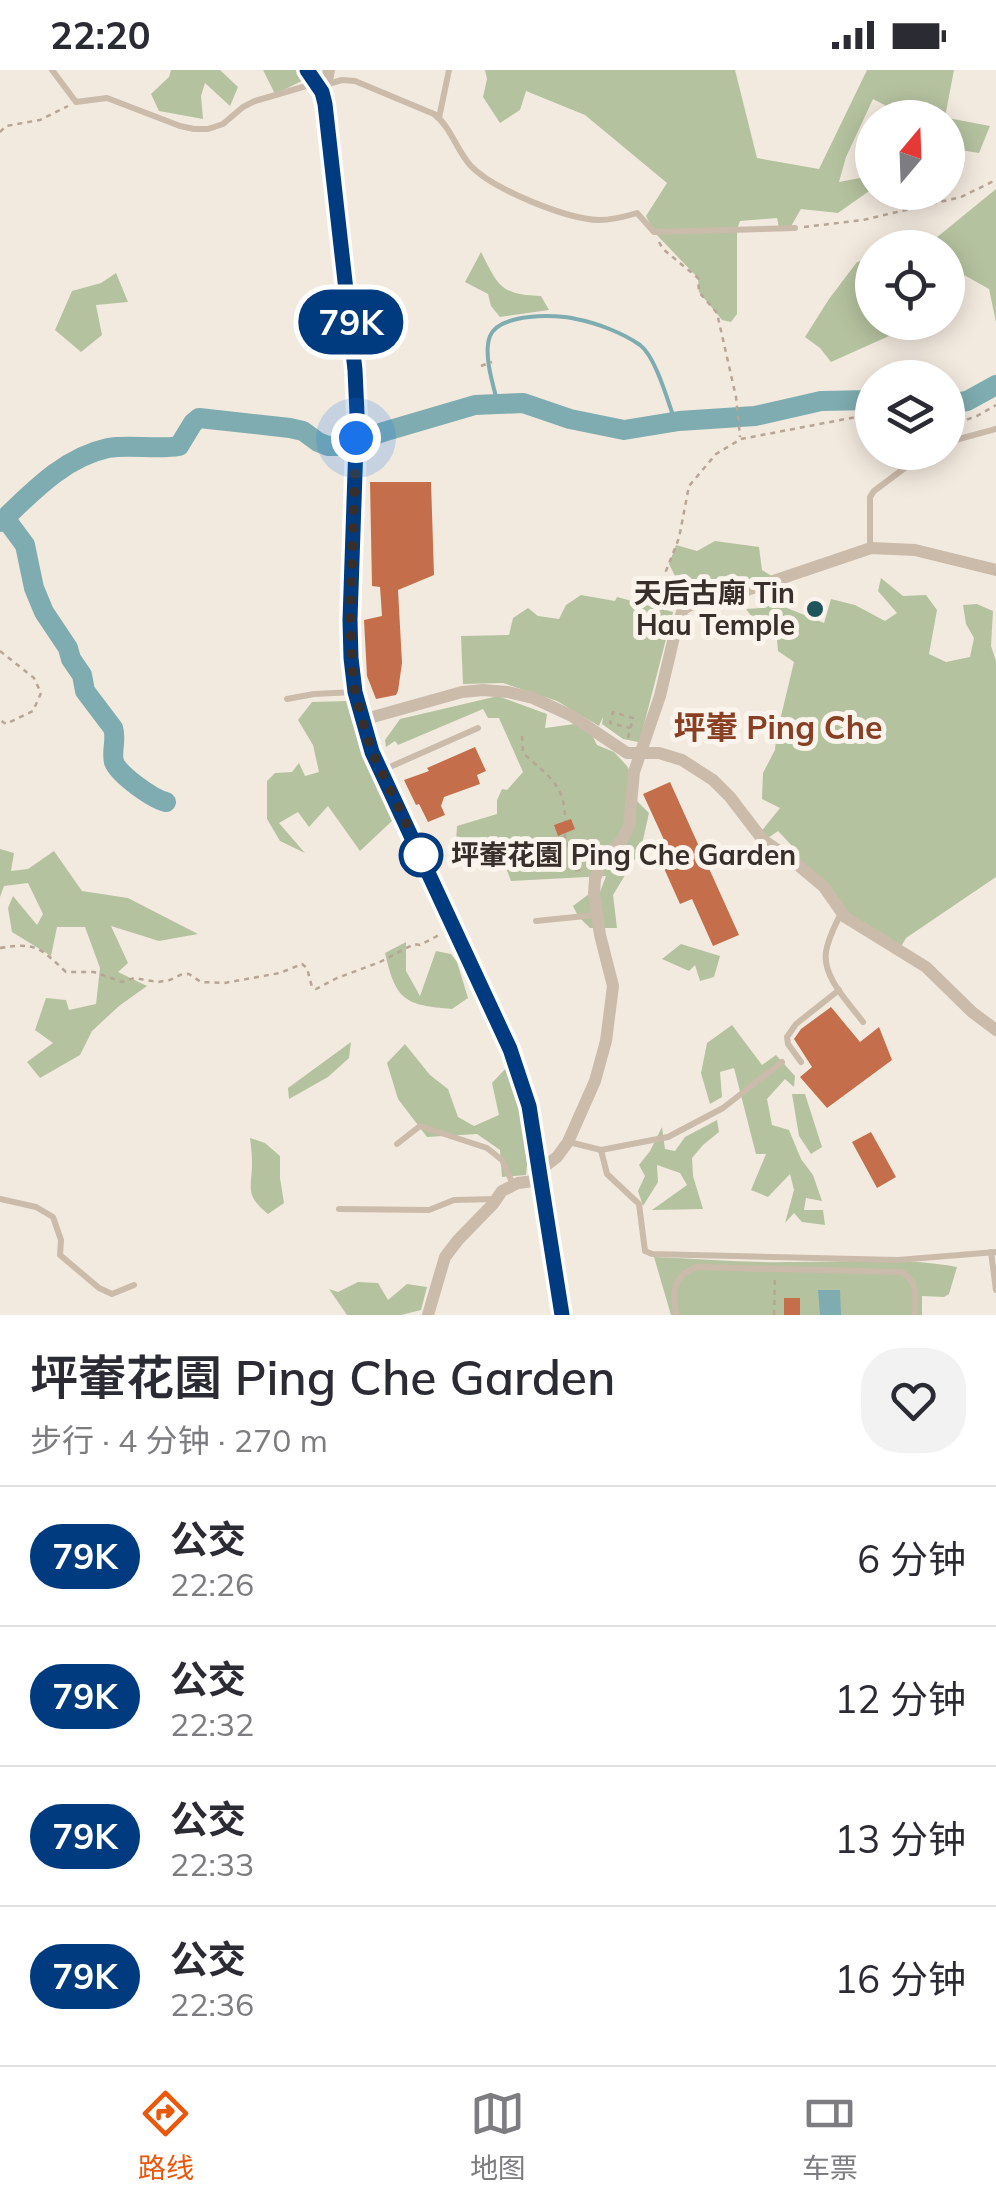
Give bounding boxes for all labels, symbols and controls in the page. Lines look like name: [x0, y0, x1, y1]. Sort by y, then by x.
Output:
text: 22:20: [50, 11, 151, 59]
north arrow: [855, 100, 965, 210]
map controls: [855, 100, 965, 470]
button: locate: [855, 230, 965, 340]
line badge: 79K: [294, 290, 408, 354]
text: 79K: [318, 300, 384, 344]
button: layers: [855, 360, 965, 470]
your location: [331, 413, 381, 463]
place label: 天后古廟 Tin Hau Temple: [634, 575, 795, 642]
marker: 天后古廟 Tin Hau Temple: [804, 598, 826, 620]
district label: 坪輋 Ping Che: [673, 707, 883, 747]
marker: 坪輋花園 Ping Che Garden: [400, 834, 442, 876]
place label: 坪輋花園 Ping Che Garden: [451, 837, 796, 872]
text: 坪輋花園 Ping Che Garden: [30, 1347, 616, 1407]
button: heart: [861, 1348, 966, 1453]
text: 步行 · 4 分钟 · 270 m: [30, 1420, 328, 1460]
text: 公交: [170, 1515, 246, 1563]
text: 79K: [52, 1534, 118, 1578]
text: 6 分钟: [857, 1535, 966, 1583]
text: 22:26: [170, 1564, 254, 1604]
text: 公交: [170, 1655, 246, 1703]
text: 79K: [52, 1674, 118, 1718]
text: 12 分钟: [834, 1675, 966, 1723]
text: 22:32: [170, 1704, 254, 1744]
text: 公交: [170, 1795, 246, 1843]
text: 79K: [52, 1814, 118, 1858]
text: 13 分钟: [834, 1815, 966, 1863]
text: 22:33: [170, 1844, 254, 1884]
text: 公交: [170, 1935, 246, 1983]
text: 79K: [52, 1954, 118, 1998]
text: 16 分钟: [834, 1955, 966, 2003]
text: 22:36: [170, 1984, 254, 2024]
tab: 路线: [138, 2086, 194, 2186]
tab: 地图: [470, 2086, 526, 2186]
tab: 车票: [802, 2086, 858, 2186]

